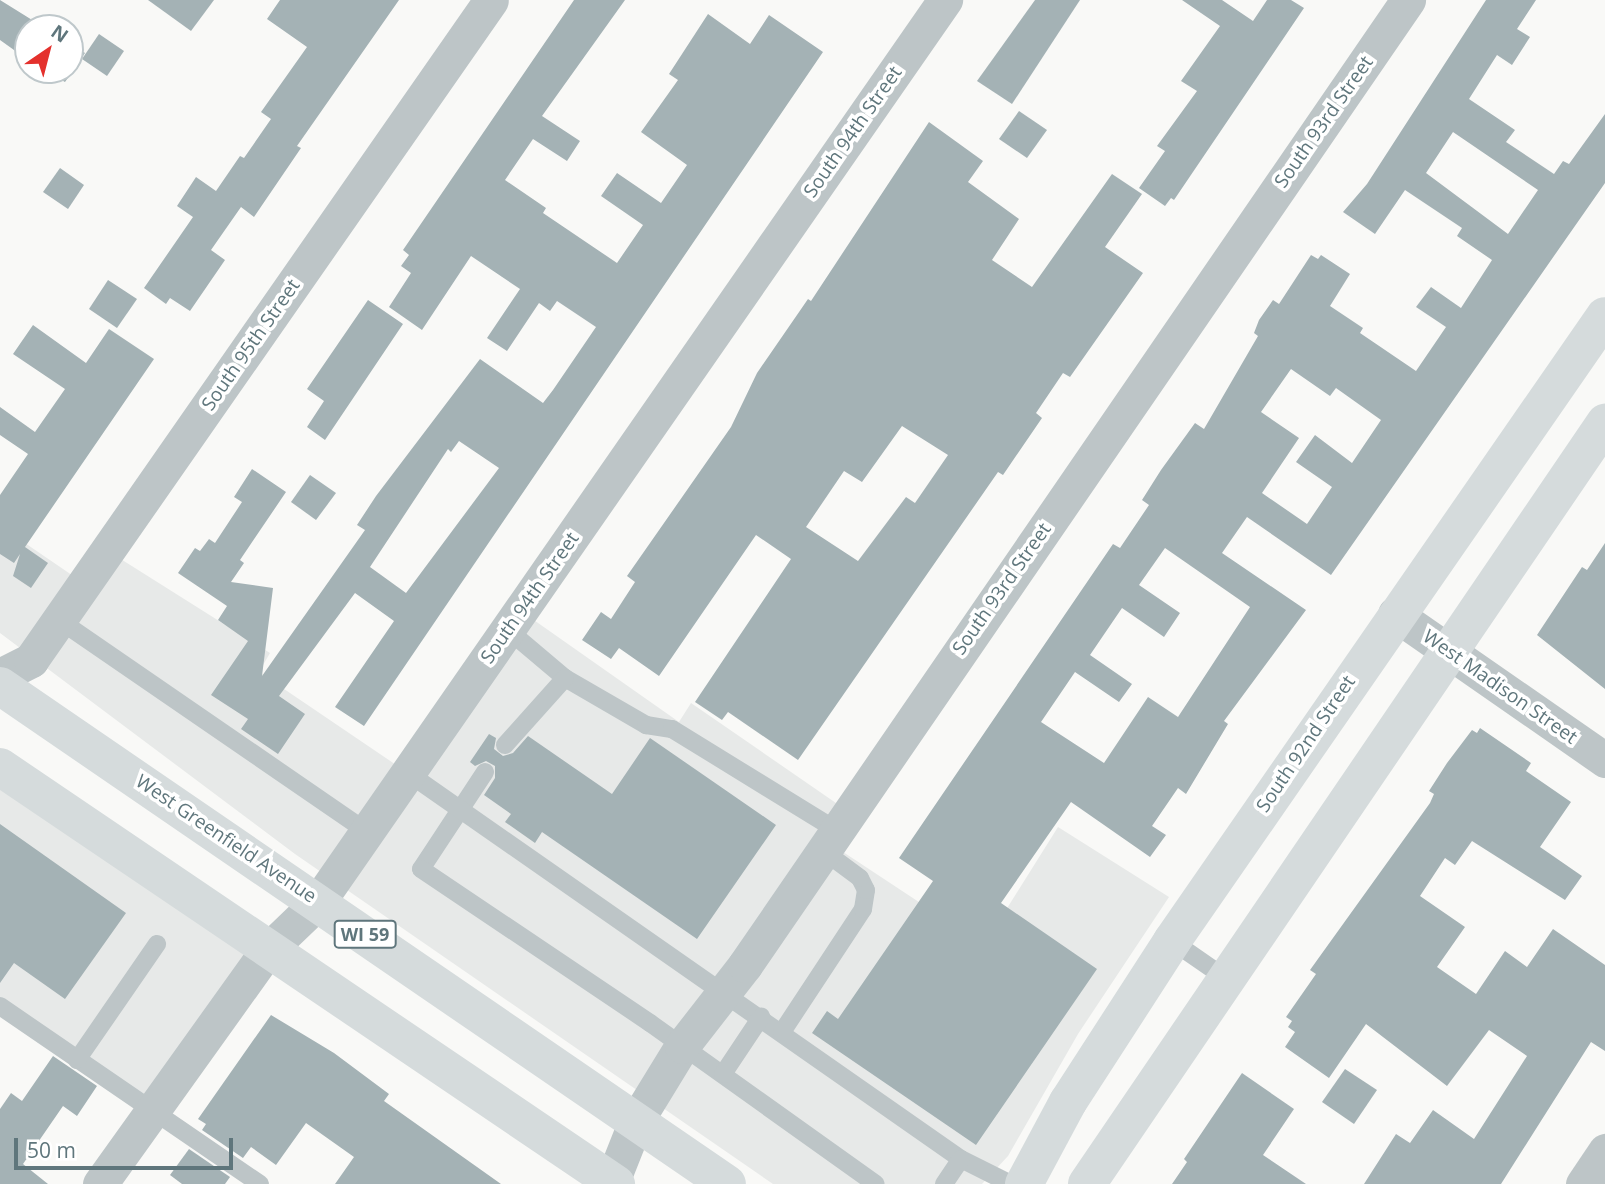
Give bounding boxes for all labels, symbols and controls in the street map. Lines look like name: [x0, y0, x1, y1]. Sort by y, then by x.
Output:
north arrow: [14, 14, 84, 84]
text: N: [46, 18, 74, 49]
street label: South 93rd Street: [1270, 52, 1378, 192]
street label: South 94th Street: [799, 62, 907, 202]
street label: South 95th Street: [197, 275, 305, 415]
street label: South 93rd Street: [948, 519, 1056, 659]
street label: South 94th Street: [476, 528, 584, 668]
street label: West Madison Street: [1418, 625, 1582, 749]
street label: South 92nd Street: [1252, 671, 1360, 817]
street label: West Greenfield Avenue: [131, 770, 321, 908]
road number: WI 59: [334, 919, 396, 948]
scale bar: [18, 1124, 236, 1168]
text: 50 m: [27, 1136, 76, 1164]

